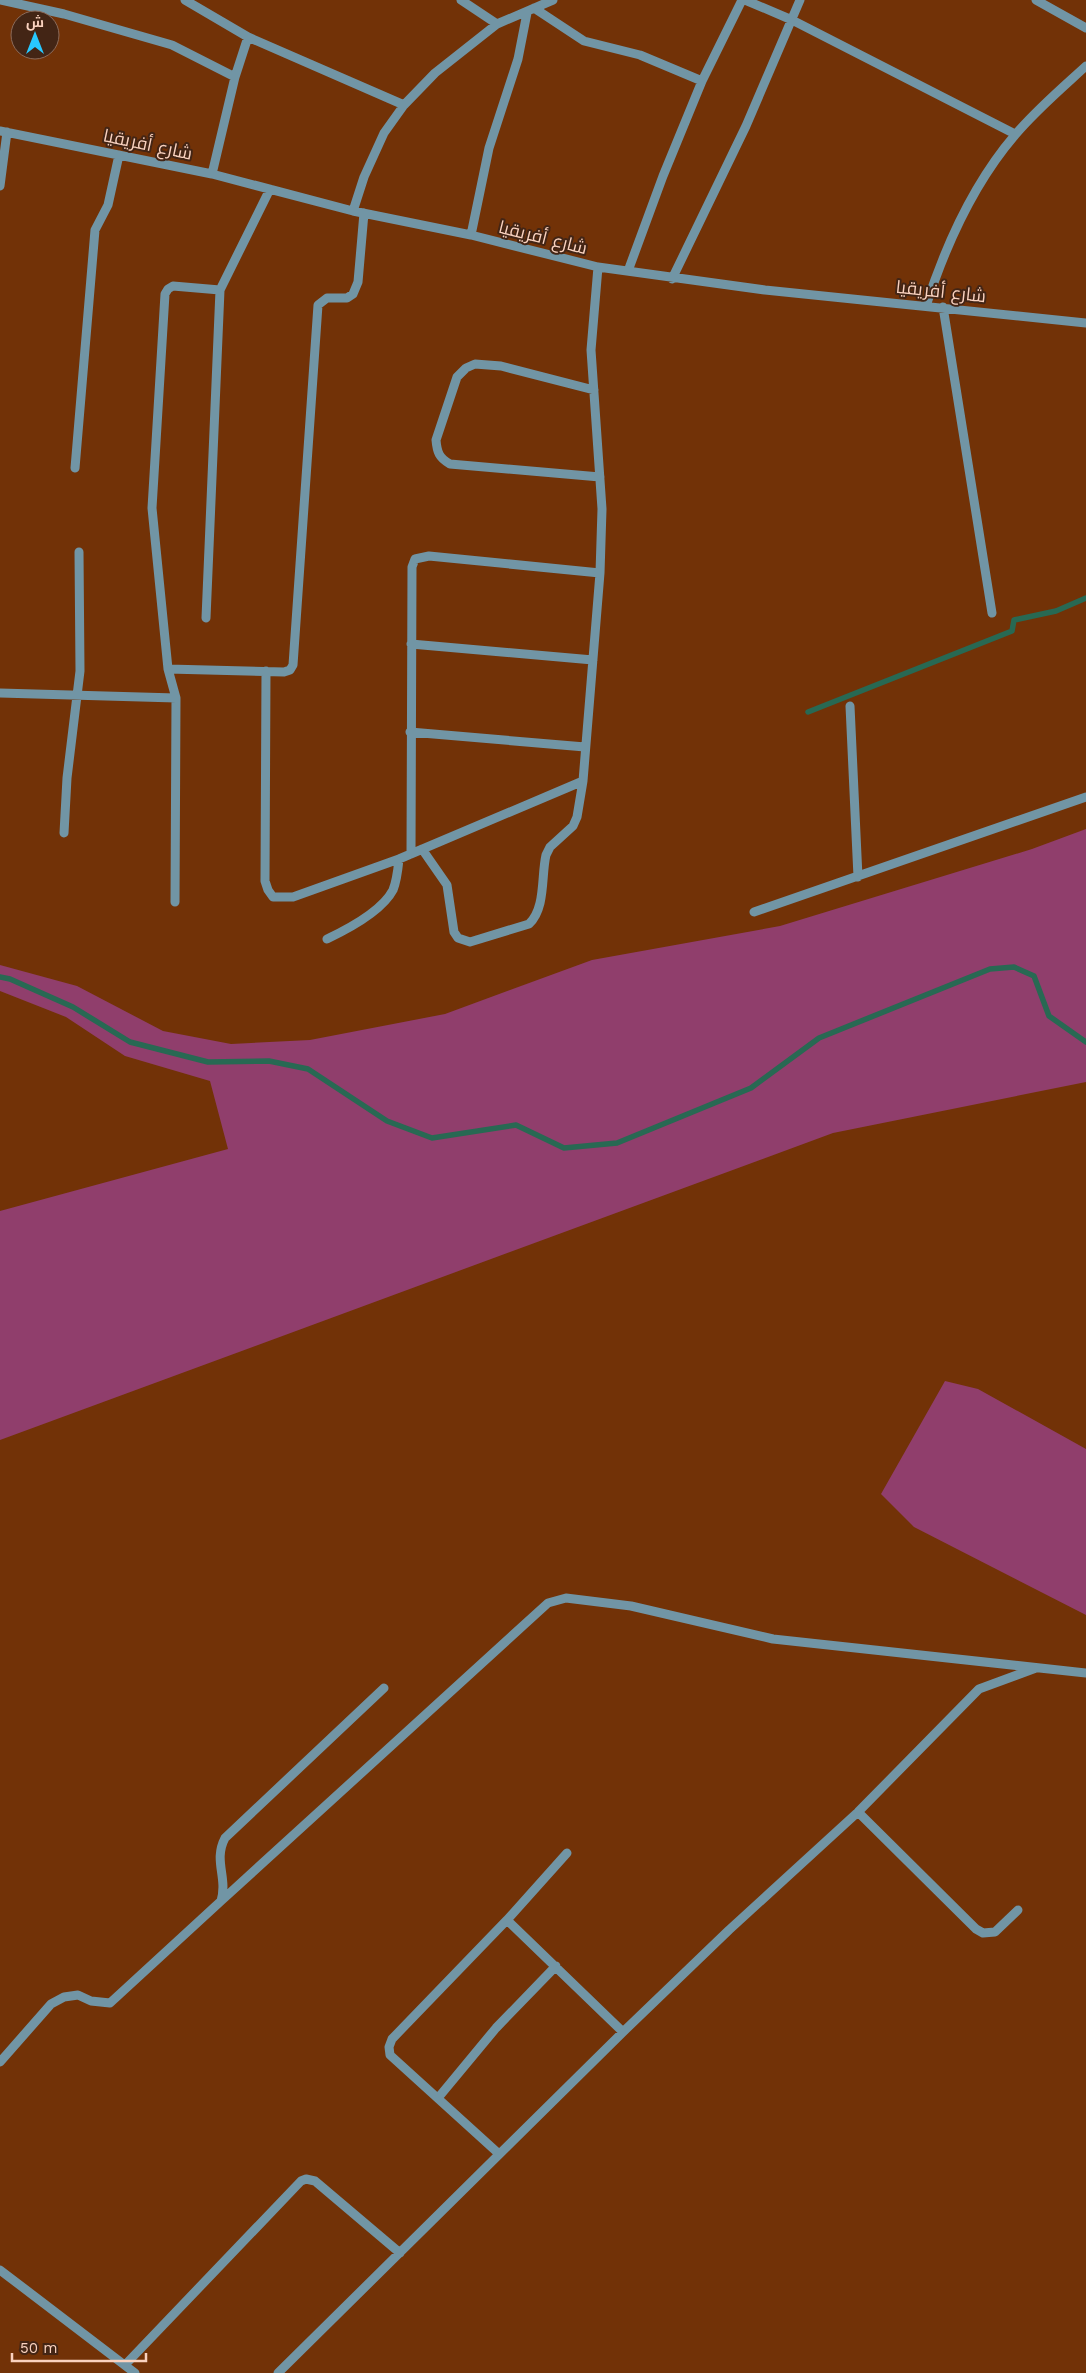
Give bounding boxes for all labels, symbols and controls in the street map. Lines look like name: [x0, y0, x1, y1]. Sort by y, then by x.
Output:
north arrow: [10, 10, 60, 60]
text: ش: [26, 14, 44, 31]
street label: شارع أفريقيا: [101, 124, 194, 166]
street label: شارع أفريقيا: [496, 216, 589, 260]
street label: شارع أفريقيا: [895, 276, 987, 308]
scale bar: [12, 2330, 146, 2362]
text: 50 m: [20, 2339, 57, 2357]

